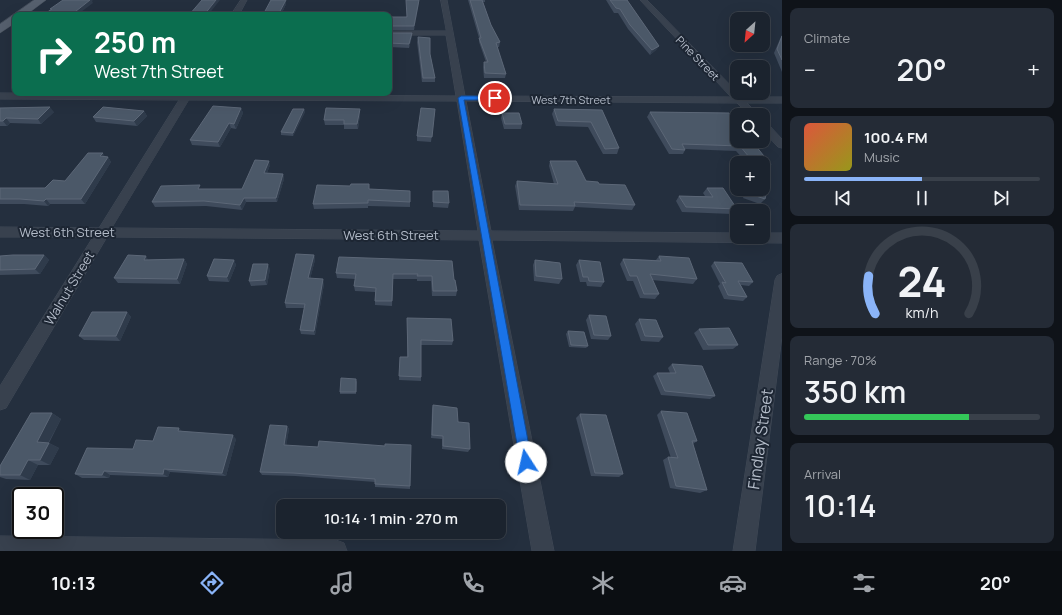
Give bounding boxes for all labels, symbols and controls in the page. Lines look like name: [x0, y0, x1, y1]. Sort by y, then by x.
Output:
north arrow: [730, 12, 770, 52]
map controls: [730, 12, 770, 244]
text: 250 m: [94, 23, 176, 61]
icon: right: [28, 28, 80, 80]
text: Climate: [804, 29, 850, 47]
street label: Pine Street: [673, 32, 723, 84]
text: 20°: [896, 49, 947, 90]
text: −: [804, 55, 816, 85]
text: +: [1027, 55, 1040, 85]
text: West 7th Street: [94, 59, 224, 83]
button: sound: [730, 60, 770, 100]
pin: [478, 81, 512, 115]
icon: arrive: [484, 87, 506, 109]
street label: West 7th Street: [531, 92, 611, 107]
button: search: [730, 108, 770, 148]
text: 100.4 FM: [864, 127, 928, 148]
text: Music: [864, 148, 900, 166]
button: +: [730, 156, 770, 196]
icon: previous: [832, 187, 854, 209]
icon: pause: [911, 187, 933, 209]
icon: next: [990, 187, 1012, 209]
button: −: [730, 204, 770, 244]
street label: West 6th Street: [19, 223, 115, 241]
street label: West 6th Street: [343, 226, 439, 244]
street label: Walnut Street: [40, 248, 98, 328]
text: 24: [897, 252, 947, 308]
text: km/h: [905, 302, 939, 321]
text: Range · 70%: [804, 351, 877, 369]
text: 350 km: [804, 371, 906, 412]
street label: Findlay Street: [742, 387, 778, 491]
position arrow: [505, 441, 547, 483]
text: Arrival: [804, 465, 841, 483]
text: 10:14: [804, 485, 877, 526]
speed limit sign: 30: [12, 487, 64, 539]
text: 10:14 · 1 min · 270 m: [324, 508, 458, 529]
icon: directions: [198, 569, 226, 597]
icon: music: [328, 569, 356, 597]
icon: phone: [459, 569, 487, 597]
icon: climate: [589, 569, 617, 597]
icon: car: [719, 569, 747, 597]
icon: filters: [850, 569, 878, 597]
text: 10:13: [51, 571, 95, 595]
text: 20°: [980, 571, 1011, 595]

